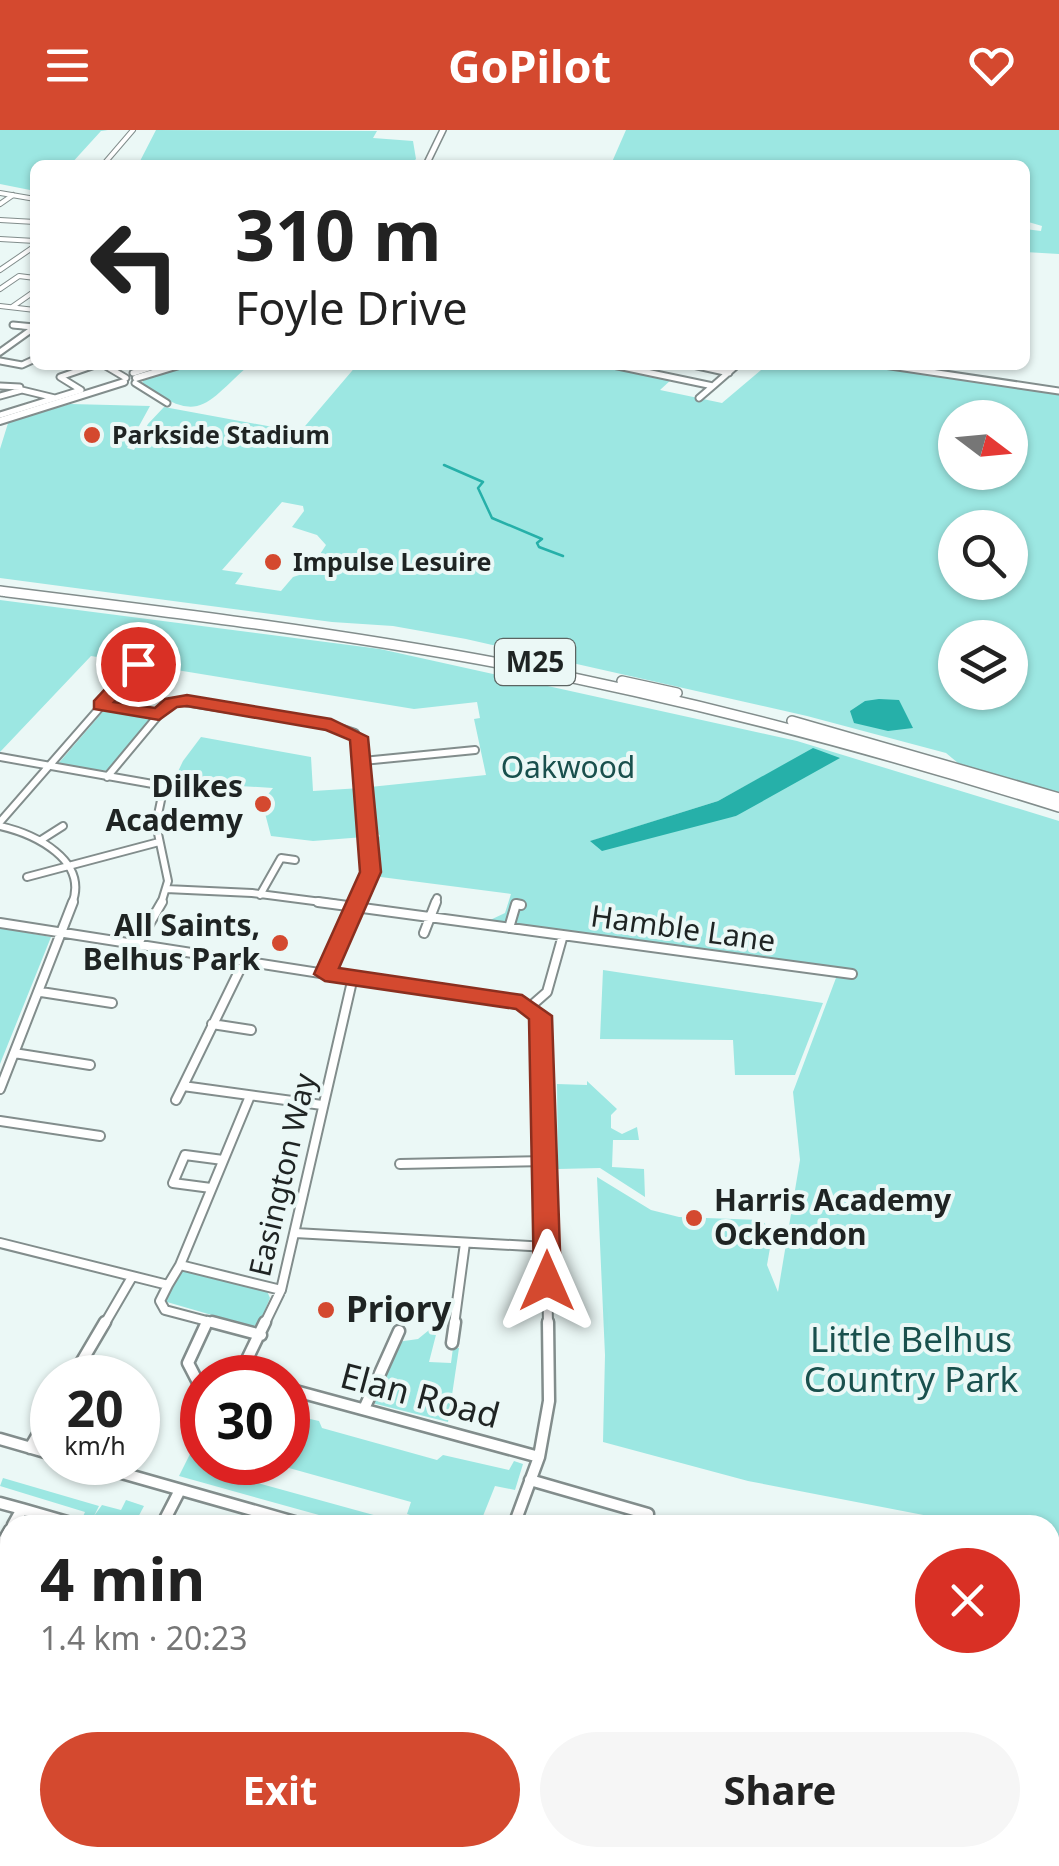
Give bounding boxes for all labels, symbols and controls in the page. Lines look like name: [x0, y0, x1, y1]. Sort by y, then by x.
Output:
text: GoPilot: [448, 35, 611, 96]
icon: menu: [40, 38, 95, 93]
icon: heart: [964, 38, 1019, 93]
text: 310 m: [235, 186, 442, 282]
icon: left: [70, 200, 200, 330]
text: Foyle Drive: [235, 277, 468, 338]
north arrow: [938, 400, 1028, 490]
map controls: [938, 400, 1028, 710]
place label: Parkside Stadium: [112, 417, 330, 451]
marker: Parkside Stadium: [81, 424, 103, 446]
button: search: [938, 510, 1028, 600]
place label: Impulse Lesuire: [293, 544, 491, 578]
marker: Impulse Lesuire: [262, 551, 284, 573]
button: layers: [938, 620, 1028, 710]
pin: [96, 622, 181, 707]
icon: arrive: [111, 637, 166, 692]
road number: M25: [495, 639, 575, 685]
park label: Oakwood: [501, 746, 635, 787]
place label: Dilkes Academy: [106, 765, 244, 840]
marker: Dilkes Academy: [252, 793, 274, 815]
street label: Hamble Lane: [588, 894, 778, 961]
place label: All Saints, Belhus Park: [83, 904, 260, 979]
marker: All Saints, Belhus Park: [269, 932, 291, 954]
street label: Easington Way: [238, 1068, 325, 1280]
place label: Harris Academy Ockendon: [714, 1179, 952, 1254]
marker: Harris Academy Ockendon: [683, 1207, 705, 1229]
position arrow: [495, 1229, 599, 1333]
place label: Priory: [346, 1285, 451, 1332]
marker: Priory: [315, 1299, 337, 1321]
park label: Little Belhus Country Park: [804, 1315, 1019, 1402]
street label: Elan Road: [336, 1351, 505, 1438]
speed limit sign: 30: [180, 1355, 310, 1485]
text: 20: [66, 1374, 124, 1442]
text: km/h: [64, 1428, 126, 1462]
text: 4 min: [40, 1537, 205, 1619]
button: close: [915, 1548, 1020, 1653]
text: 1.4 km · 20:23: [40, 1616, 248, 1659]
button: Exit: [40, 1732, 520, 1847]
button: Share: [540, 1732, 1020, 1847]

